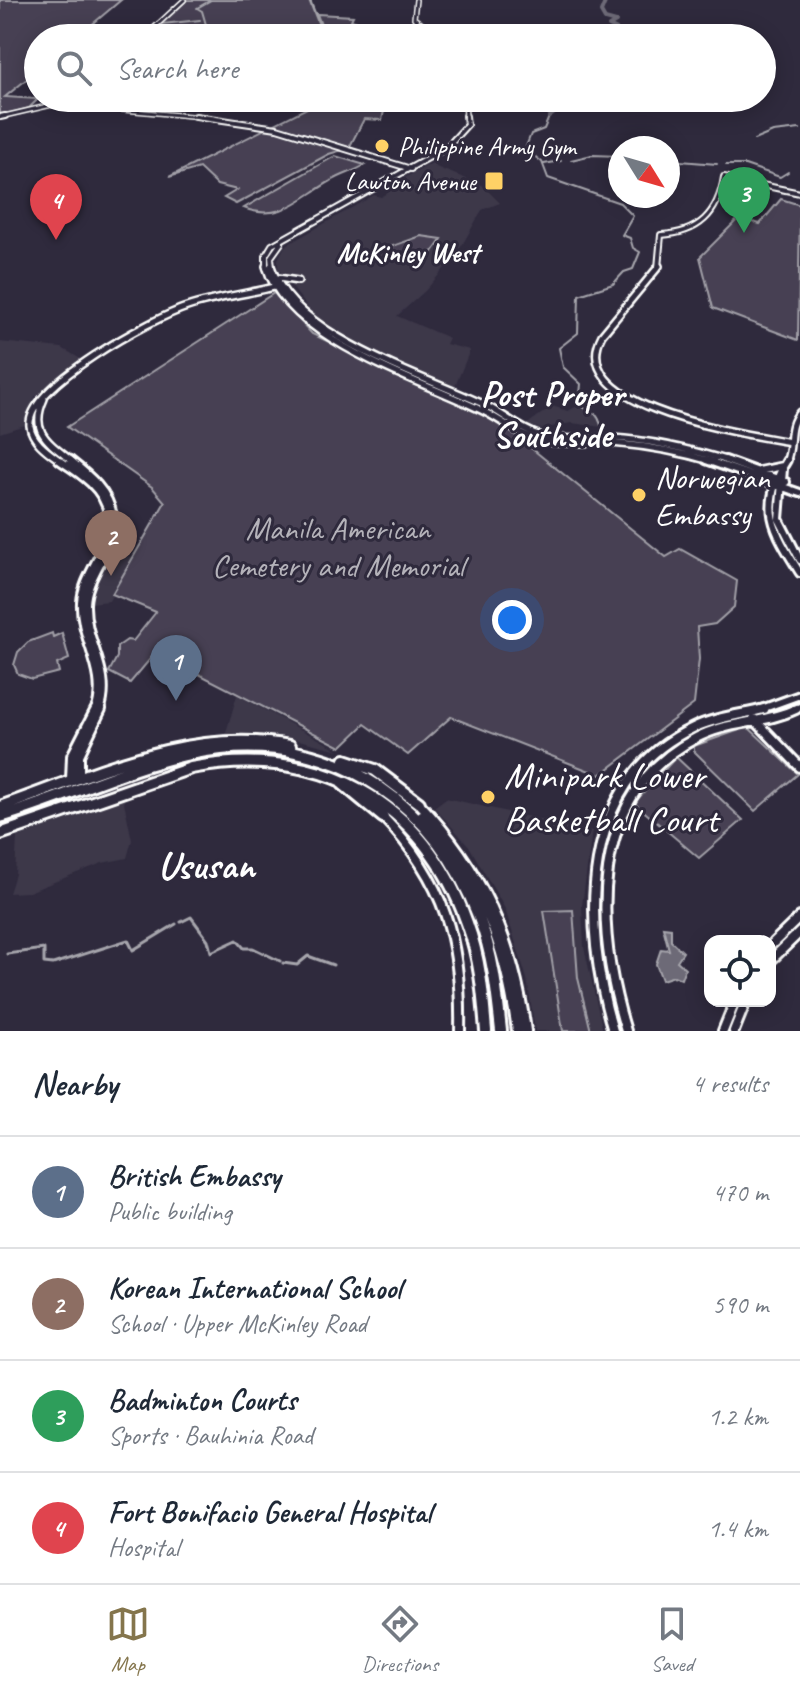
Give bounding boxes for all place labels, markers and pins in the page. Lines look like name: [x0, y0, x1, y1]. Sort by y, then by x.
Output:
place label: Philippine Army Gym: [398, 130, 578, 163]
marker: Philippine Army Gym: [373, 137, 391, 155]
place label: Lawton Avenue: [345, 165, 478, 198]
pin: 3: [718, 167, 770, 233]
marker: Lawton Avenue: [483, 170, 505, 192]
pin: 4: [30, 174, 82, 240]
place label: Norwegian Embassy: [655, 457, 771, 535]
marker: Norwegian Embassy: [630, 486, 648, 504]
pin: 2: [85, 510, 137, 576]
pin: 1: [150, 635, 202, 701]
place label: Minipark Lower Basketball Court: [504, 752, 721, 843]
marker: Minipark Lower Basketball Court: [479, 788, 497, 806]

